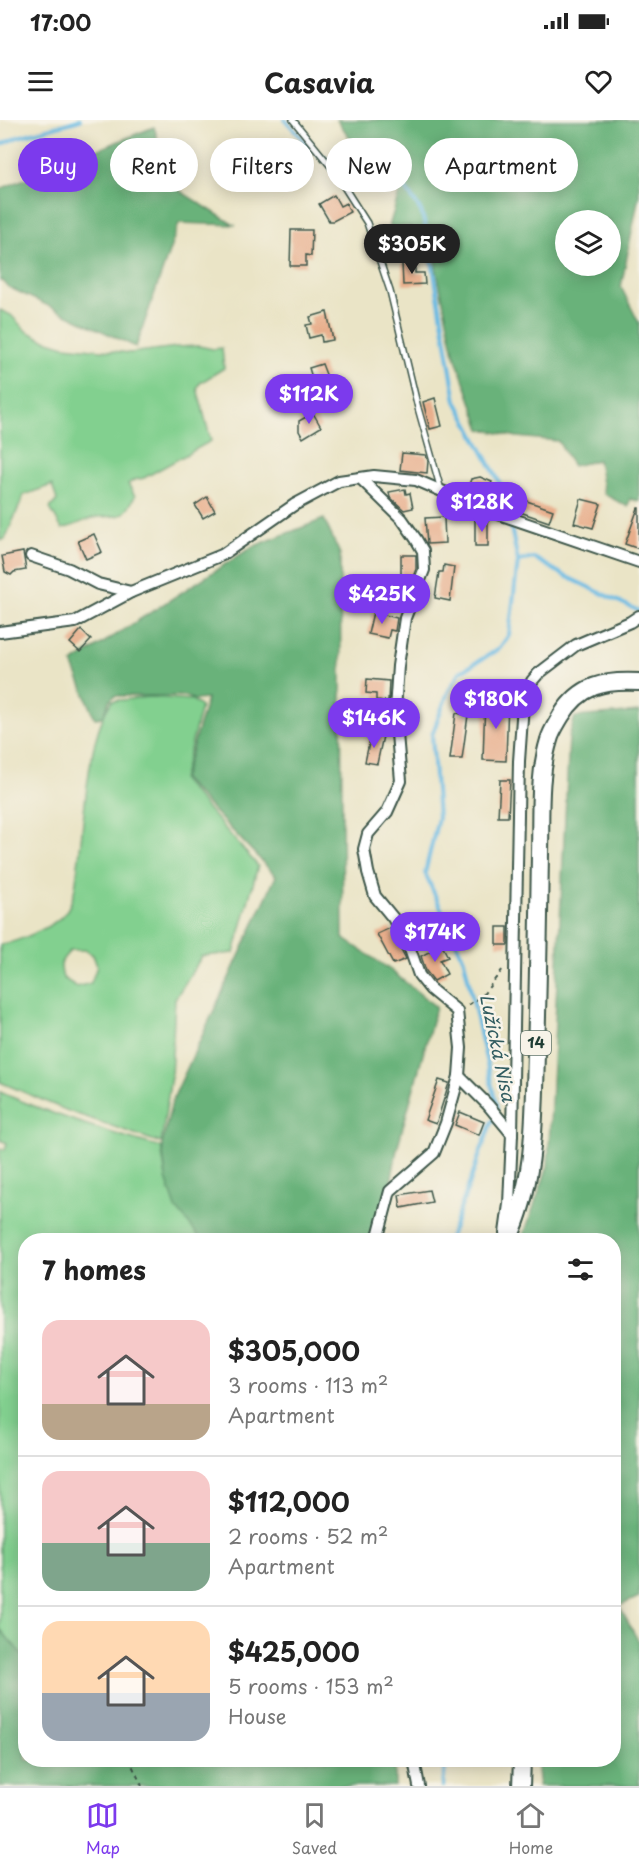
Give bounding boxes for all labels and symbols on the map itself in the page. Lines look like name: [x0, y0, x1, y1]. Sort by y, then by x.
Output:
pin: $305K: [370, 224, 454, 275]
pin: $112K: [267, 374, 351, 425]
pin: $128K: [440, 482, 524, 533]
pin: $425K: [340, 574, 424, 625]
pin: $180K: [454, 679, 538, 730]
pin: $146K: [332, 698, 416, 749]
pin: $174K: [393, 912, 477, 963]
water label: Lužická Nisa: [474, 991, 523, 1105]
road number: 14: [521, 1031, 551, 1055]

